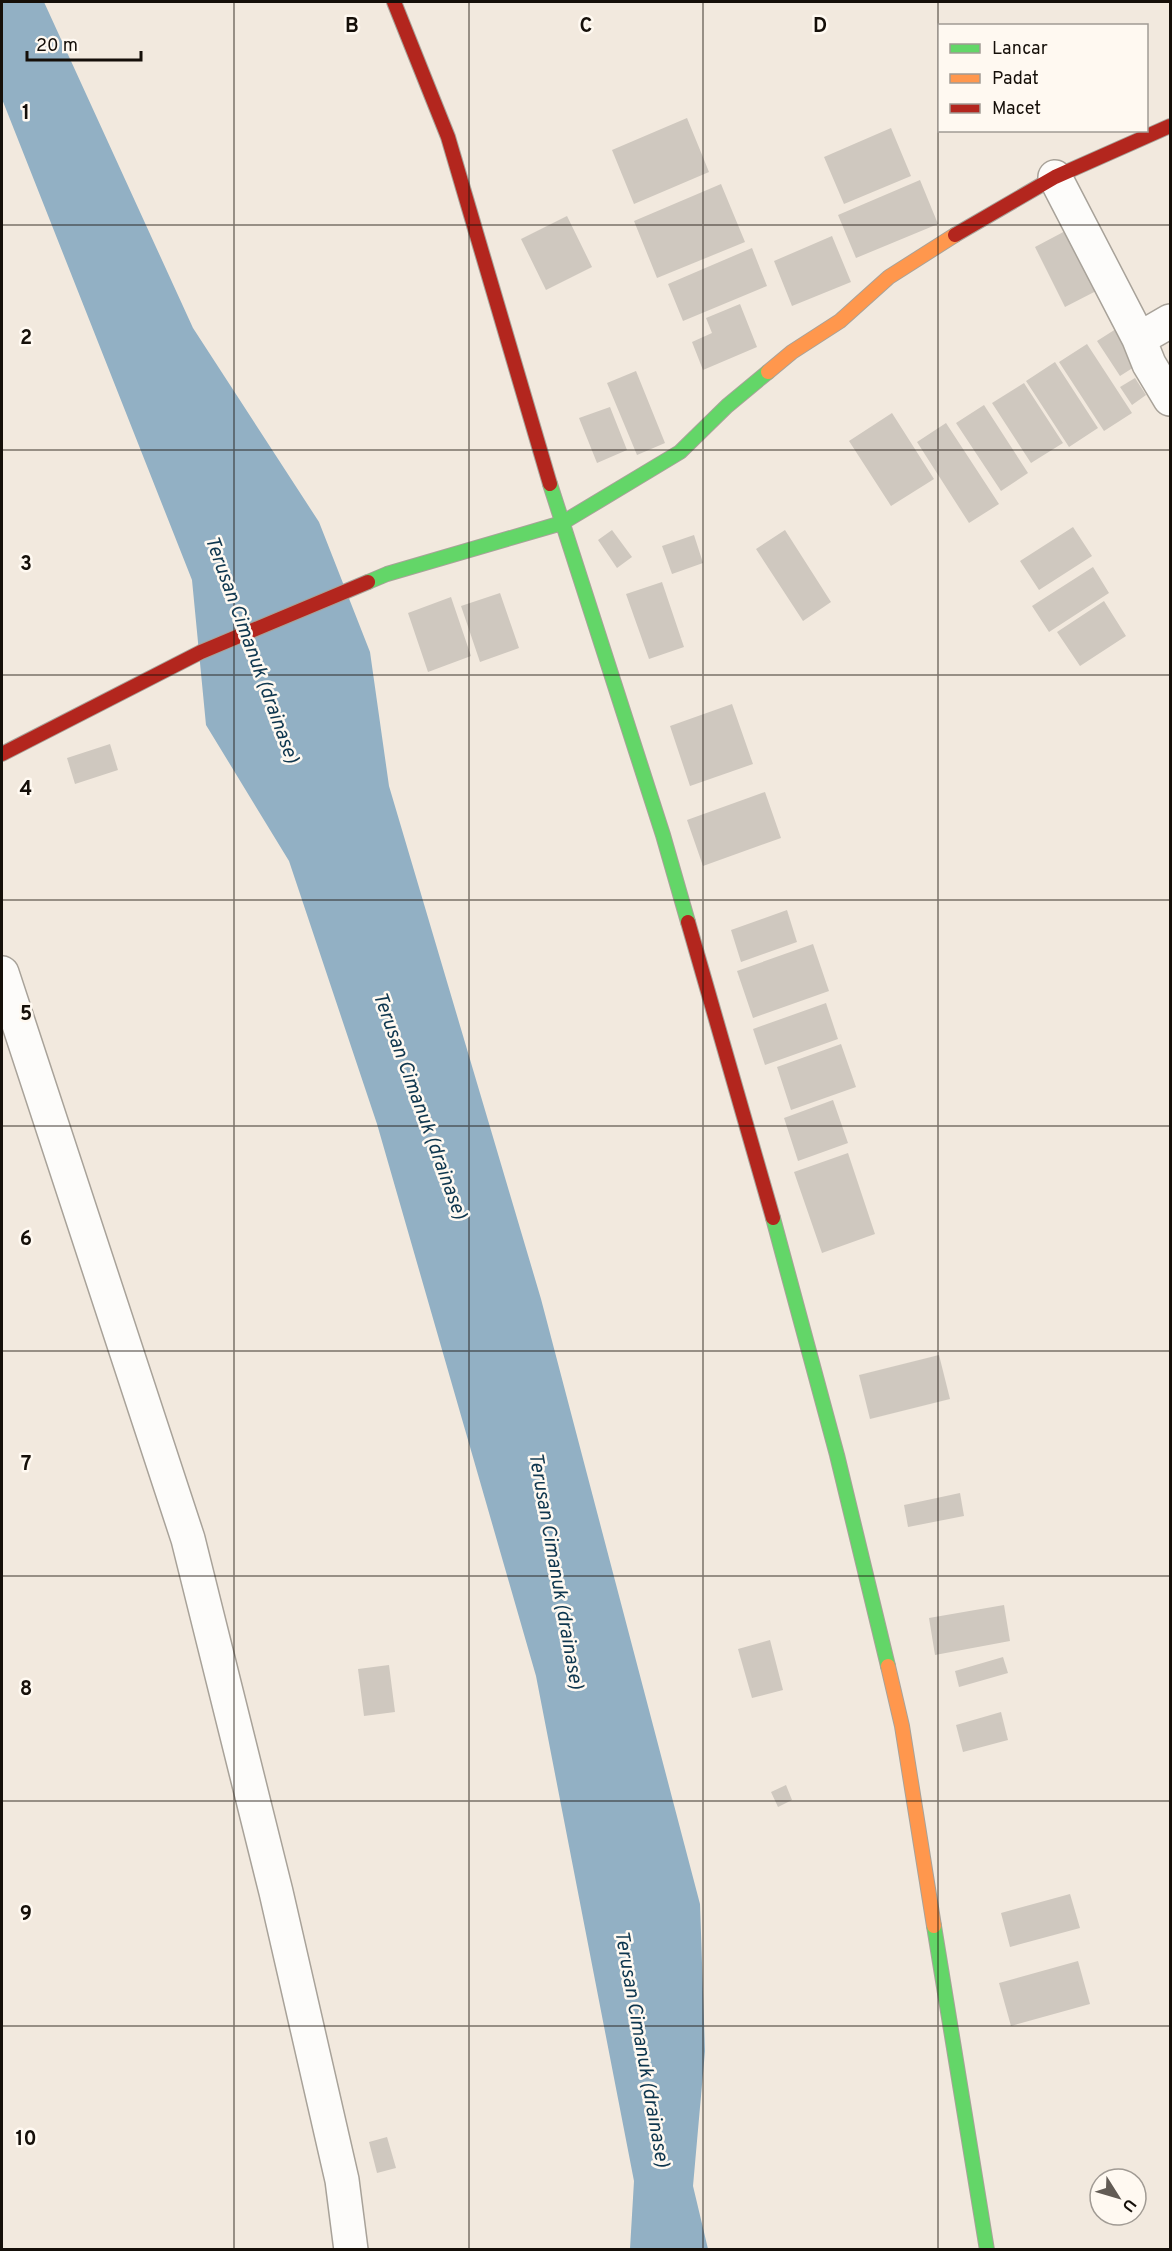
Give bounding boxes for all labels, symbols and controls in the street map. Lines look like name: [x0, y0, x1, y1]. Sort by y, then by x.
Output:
text: B: [345, 14, 359, 40]
text: C: [580, 14, 592, 40]
text: D: [813, 14, 827, 40]
scale bar: [27, 24, 141, 62]
legend: [938, 24, 1148, 132]
text: 20 m: [36, 35, 78, 58]
text: Lancar: [992, 38, 1048, 61]
text: Padat: [992, 68, 1039, 91]
text: Macet: [992, 98, 1041, 121]
text: 1: [22, 101, 30, 127]
text: 2: [20, 326, 32, 352]
water label: Terusan Cimanuk (drainase): [198, 533, 304, 768]
text: 3: [20, 552, 32, 578]
text: 4: [20, 777, 32, 803]
water label: Terusan Cimanuk (drainase): [366, 989, 472, 1224]
text: 5: [20, 1002, 32, 1028]
text: 6: [20, 1227, 32, 1253]
water label: Terusan Cimanuk (drainase): [521, 1450, 589, 1692]
text: 7: [21, 1452, 31, 1478]
text: 8: [20, 1677, 32, 1703]
text: 9: [20, 1902, 32, 1928]
water label: Terusan Cimanuk (drainase): [607, 1928, 675, 2170]
text: 10: [15, 2127, 37, 2153]
north arrow: [1088, 2167, 1148, 2227]
text: U: [1117, 2194, 1140, 2215]

